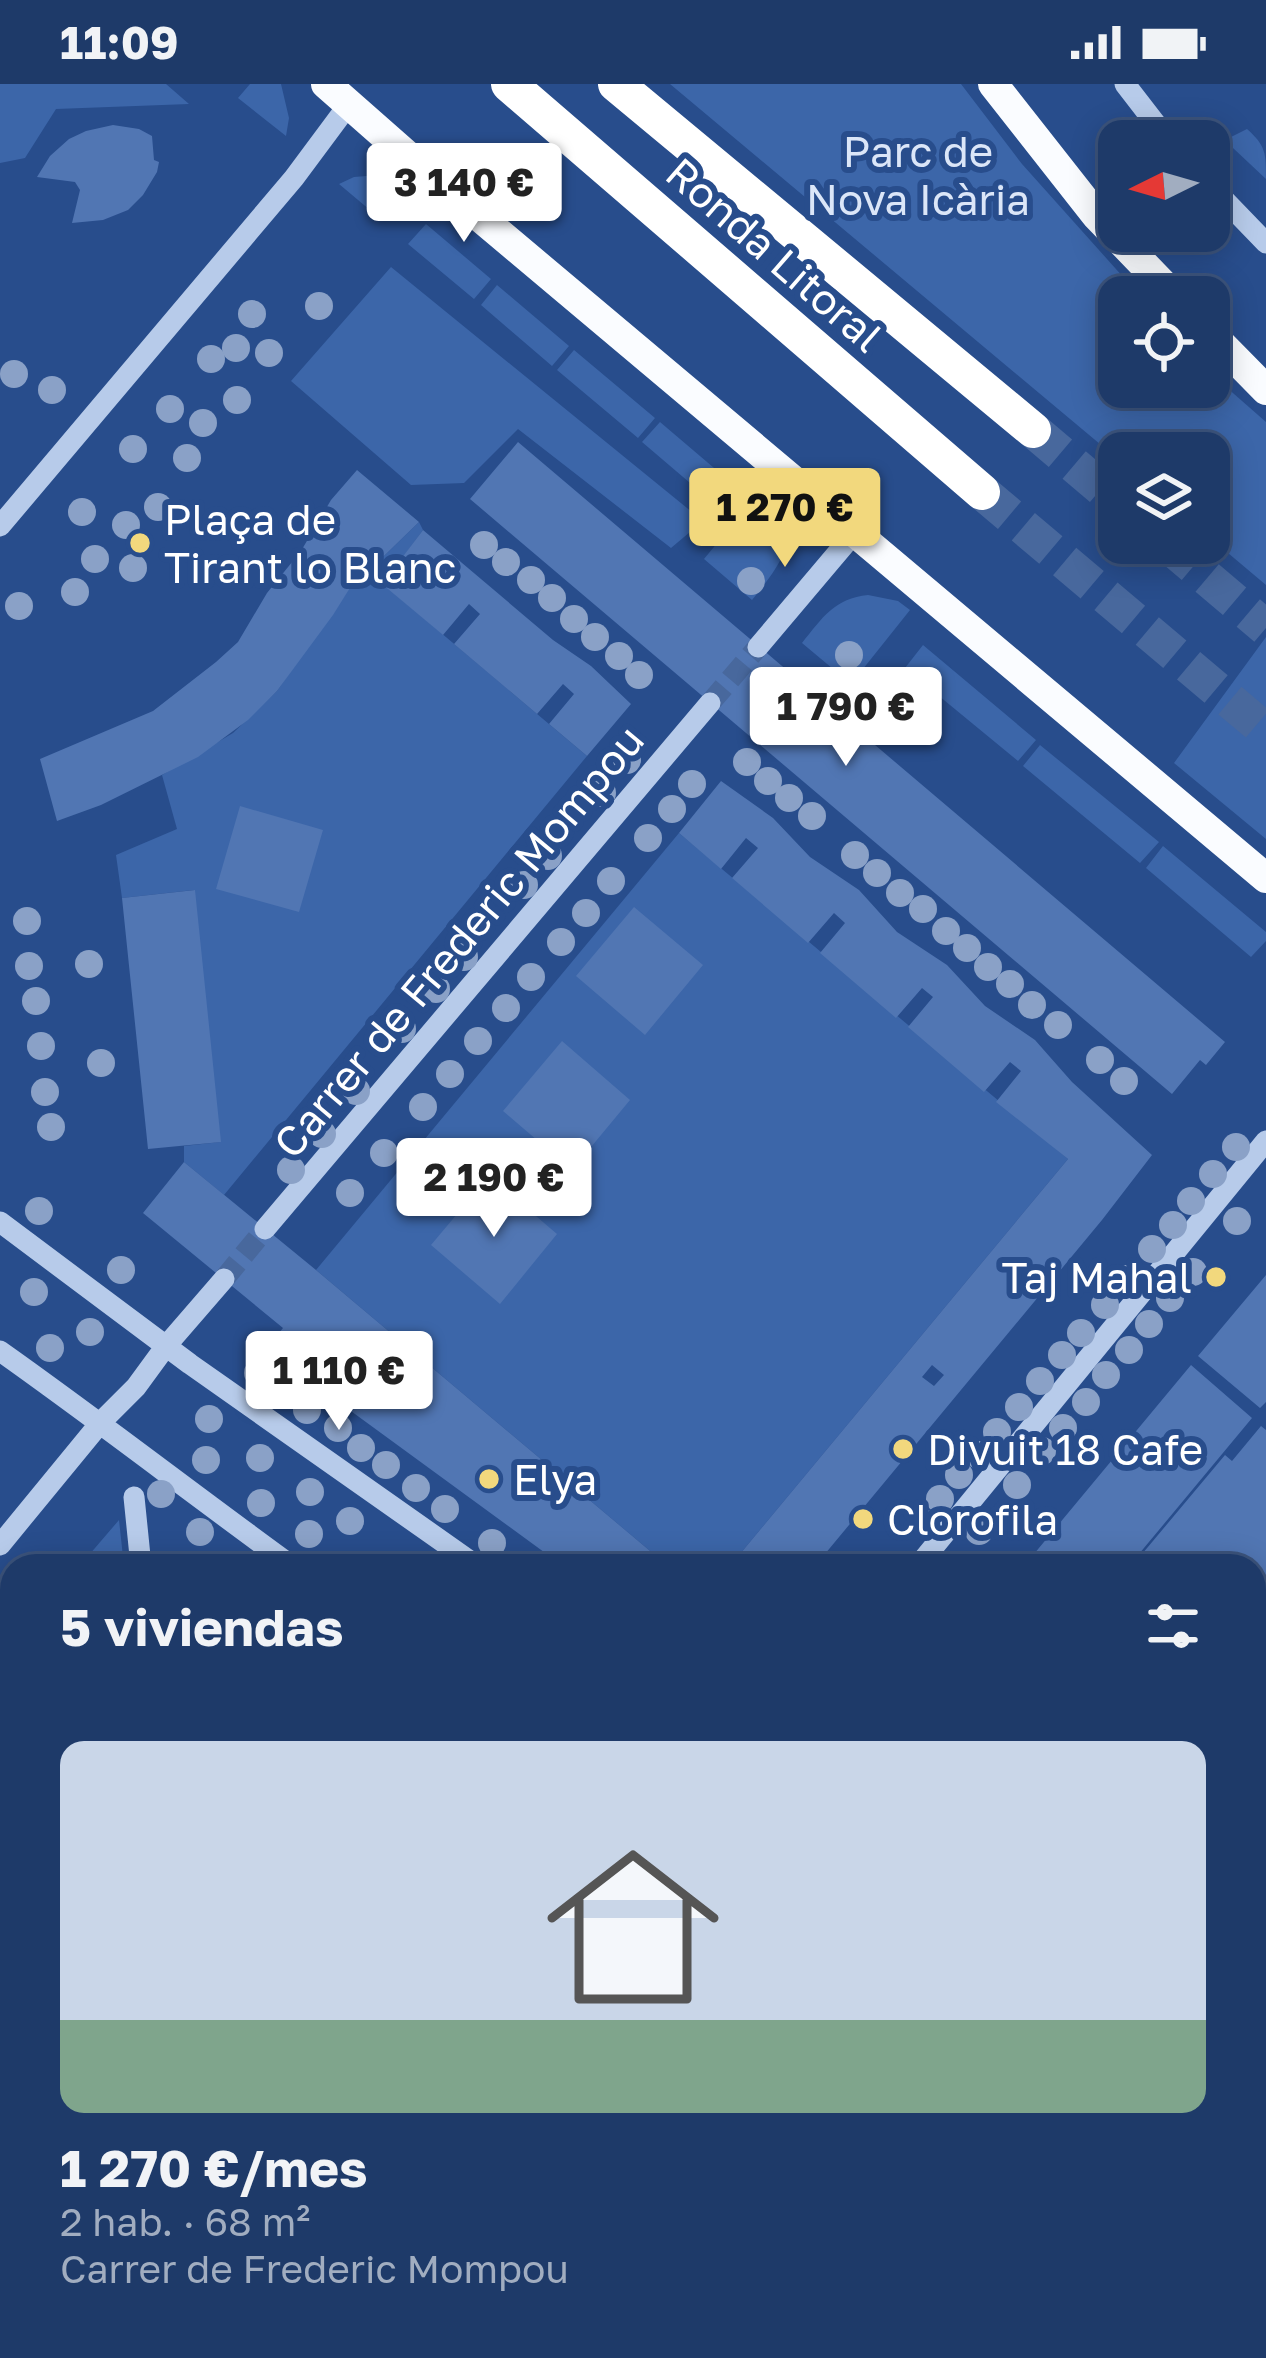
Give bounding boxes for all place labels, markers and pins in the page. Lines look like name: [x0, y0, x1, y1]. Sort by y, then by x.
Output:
pin: 3 140 €: [353, 143, 575, 245]
pin: 1 270 €: [674, 468, 896, 570]
place label: Plaça de Tirant lo Blanc: [164, 494, 456, 592]
marker: Plaça de Tirant lo Blanc: [127, 530, 153, 556]
pin: 1 790 €: [735, 667, 957, 769]
pin: 2 190 €: [383, 1138, 605, 1240]
place label: Taj Mahal: [1001, 1252, 1192, 1302]
marker: Taj Mahal: [1203, 1264, 1229, 1290]
pin: 1 110 €: [228, 1331, 450, 1433]
place label: Divuit 18 Cafe: [927, 1424, 1203, 1474]
marker: Divuit 18 Cafe: [890, 1436, 916, 1462]
place label: Elya: [513, 1454, 597, 1504]
marker: Elya: [476, 1466, 502, 1492]
place label: Clorofila: [887, 1494, 1058, 1544]
marker: Clorofila: [850, 1506, 876, 1532]

